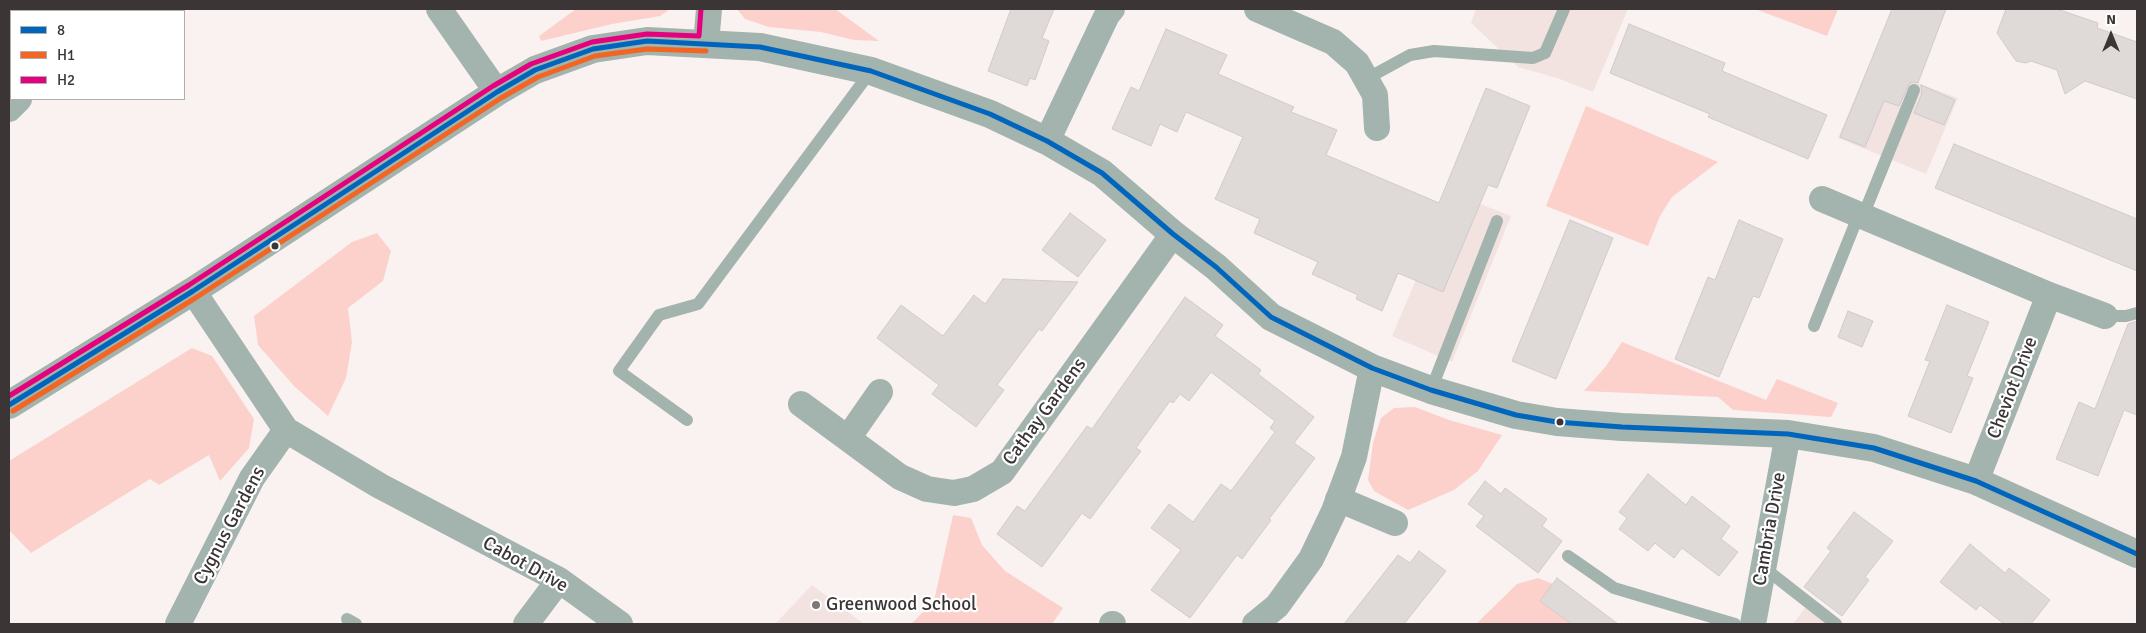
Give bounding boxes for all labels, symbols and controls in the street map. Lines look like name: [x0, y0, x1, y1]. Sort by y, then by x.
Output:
legend: [10, 10, 185, 100]
north arrow: [2086, 10, 2136, 60]
text: N: [2106, 11, 2116, 28]
text: 8: [57, 21, 65, 39]
text: H1: [57, 46, 75, 64]
text: H2: [57, 71, 75, 89]
unlabelled marker: [270, 241, 280, 251]
street label: Cheviot Drive: [1983, 334, 2043, 442]
street label: Cathay Gardens: [998, 354, 1092, 470]
unlabelled marker: [1555, 417, 1565, 427]
street label: Cygnus Gardens: [189, 463, 271, 589]
street label: Cambria Drive: [1749, 470, 1791, 588]
street label: Cabot Drive: [478, 532, 572, 598]
place label: Greenwood School: [826, 594, 977, 616]
marker: Greenwood School: [810, 599, 822, 611]

